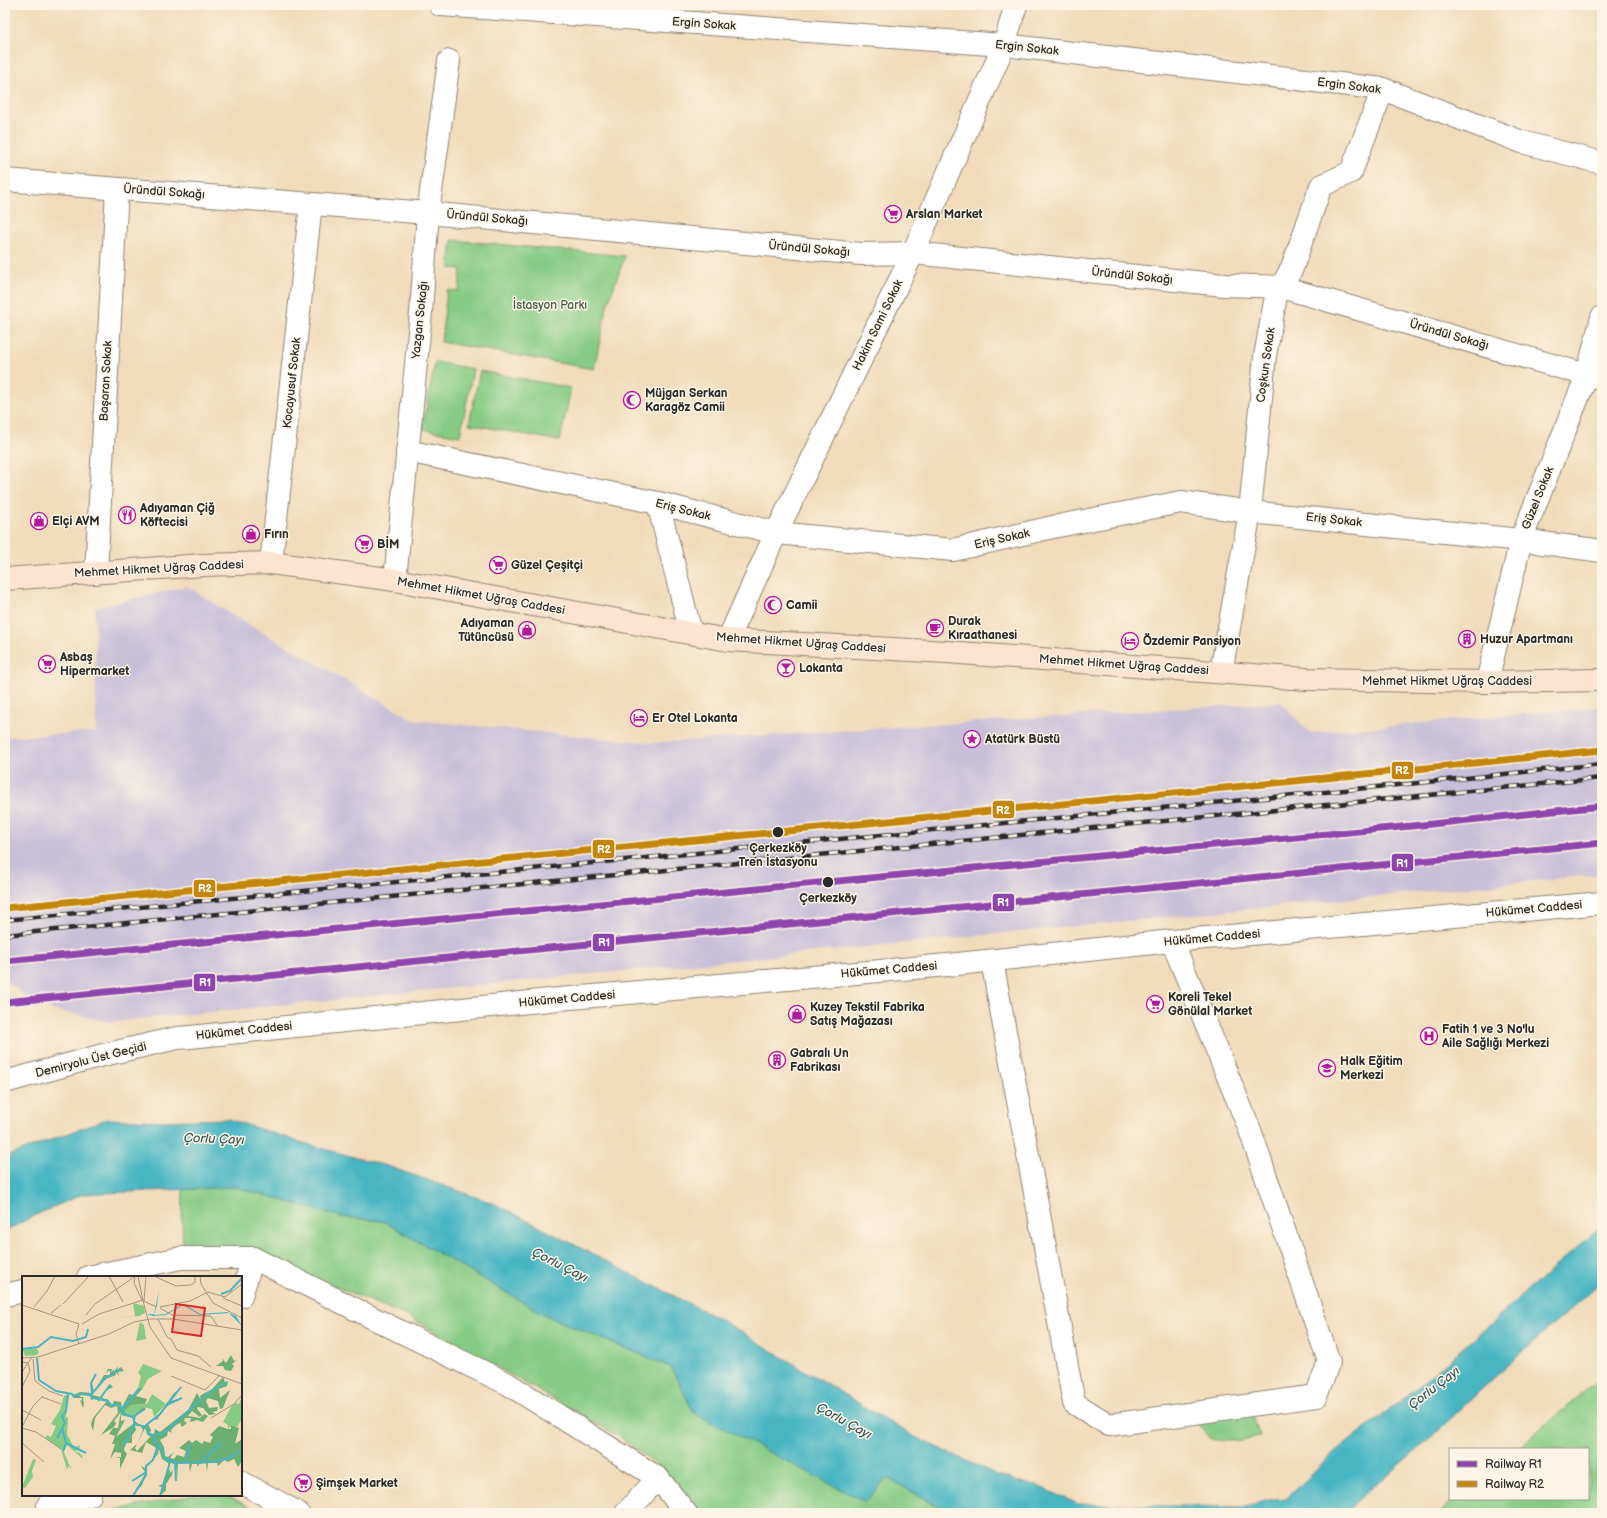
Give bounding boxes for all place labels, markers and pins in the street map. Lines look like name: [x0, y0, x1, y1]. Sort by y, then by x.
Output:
supermarket icon: Arslan Market: [883, 204, 903, 224]
place label: Arslan Market: [905, 207, 983, 222]
place label: Müjgan Serkan Karagöz Camii: [645, 386, 728, 415]
mosque icon: Müjgan Serkan Karagöz Camii: [622, 390, 642, 410]
place label: Adıyaman Çiğ Köftecisi: [139, 501, 215, 530]
restaurant icon: Adıyaman Çiğ Köftecisi: [117, 505, 137, 525]
shop icon: Elçi AVM: [29, 511, 49, 531]
place label: Elçi AVM: [52, 514, 100, 529]
shop icon: Fırın: [241, 524, 261, 544]
place label: Fırın: [264, 527, 289, 542]
supermarket icon: BİM: [354, 534, 374, 554]
place label: BİM: [377, 535, 399, 552]
supermarket icon: Güzel Çeşitçi: [488, 555, 508, 575]
place label: Güzel Çeşitçi: [511, 558, 583, 573]
mosque icon: Camii: [763, 595, 783, 615]
place label: Camii: [786, 598, 818, 613]
place label: Durak Kıraathanesi: [948, 614, 1017, 643]
place label: Adıyaman Tütüncüsü: [458, 616, 514, 645]
cafe icon: Durak Kıraathanesi: [925, 618, 945, 638]
shop icon: Adıyaman Tütüncüsü: [517, 620, 537, 640]
building icon: Huzur Apartmanı: [1457, 629, 1477, 649]
hotel icon: Özdemir Pansiyon: [1120, 631, 1140, 651]
place label: Huzur Apartmanı: [1480, 632, 1573, 647]
place label: Özdemir Pansiyon: [1143, 633, 1241, 649]
place label: Asbaş Hipermarket: [59, 650, 129, 679]
supermarket icon: Asbaş Hipermarket: [37, 654, 57, 674]
bar icon: Lokanta: [776, 658, 796, 678]
place label: Lokanta: [799, 661, 843, 676]
hotel icon: Er Otel Lokanta: [629, 708, 649, 728]
place label: Er Otel Lokanta: [652, 711, 738, 726]
place icon: Atatürk Büstü: [962, 729, 982, 749]
place label: Atatürk Büstü: [984, 732, 1060, 747]
marker: Çerkezköy Tren İstasyonu: [771, 825, 785, 839]
place label: Çerkezköy Tren İstasyonu: [739, 841, 818, 870]
marker: Çerkezköy: [821, 875, 835, 889]
place label: Çerkezköy: [799, 891, 857, 906]
place label: Koreli Tekel Gönülal Market: [1168, 990, 1252, 1019]
supermarket icon: Koreli Tekel Gönülal Market: [1145, 994, 1165, 1014]
place label: Kuzey Tekstil Fabrika Satış Mağazası: [810, 1000, 925, 1029]
shop icon: Kuzey Tekstil Fabrika Satış Mağazası: [787, 1004, 807, 1024]
place label: Fatih 1 ve 3 No'lu Aile Sağlığı Merkezi: [1441, 1022, 1549, 1051]
hospital icon: Fatih 1 ve 3 No'lu Aile Sağlığı Merkezi: [1419, 1026, 1439, 1046]
place label: Gabralı Un Fabrikası: [790, 1046, 849, 1075]
building icon: Gabralı Un Fabrikası: [767, 1050, 787, 1070]
place label: Halk Eğitim Merkezi: [1340, 1054, 1403, 1083]
school or university icon: Halk Eğitim Merkezi: [1317, 1058, 1337, 1078]
supermarket icon: Şimşek Market: [293, 1473, 313, 1493]
place label: Şimşek Market: [316, 1476, 398, 1491]

